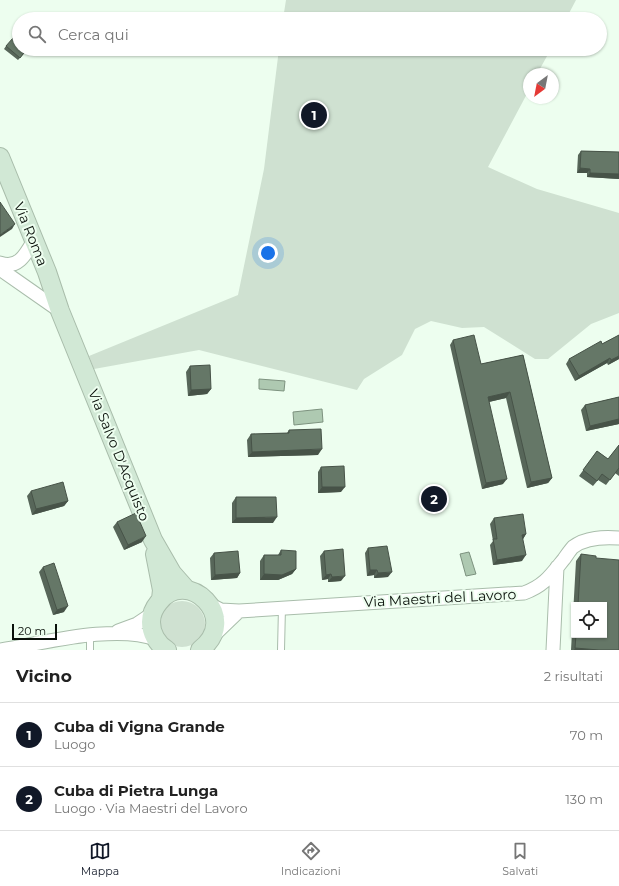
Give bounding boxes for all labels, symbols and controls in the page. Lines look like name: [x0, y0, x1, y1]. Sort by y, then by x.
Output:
search box: [12, 12, 607, 56]
icon: search: [26, 23, 48, 45]
text: Cerca qui: [58, 25, 129, 44]
north arrow: [523, 68, 559, 104]
pin: 1: [301, 100, 327, 130]
street label: Via Roma: [10, 199, 52, 269]
your location: [258, 243, 278, 263]
street label: Via Salvo D'Acquisto: [84, 386, 154, 524]
pin: 2: [421, 484, 447, 514]
street label: Via Maestri del Lavoro: [363, 585, 517, 611]
map controls: [571, 602, 607, 638]
button: locate: [571, 602, 607, 638]
scale bar: [12, 622, 57, 641]
text: 20 m: [18, 624, 46, 638]
text: Vicino: [16, 666, 72, 686]
text: 2 risultati: [544, 668, 603, 684]
text: Cuba di Vigna Grande: [54, 717, 225, 736]
text: 1: [26, 727, 32, 743]
text: 70 m: [570, 727, 603, 743]
text: Luogo: [54, 736, 96, 752]
text: Cuba di Pietra Lunga: [54, 781, 218, 800]
text: 2: [25, 791, 33, 807]
text: 130 m: [565, 791, 603, 807]
text: Luogo · Via Maestri del Lavoro: [54, 800, 248, 816]
tab: Mappa: [81, 840, 119, 878]
tab: Indicazioni: [281, 840, 341, 878]
tab: Salvati: [502, 840, 538, 878]

